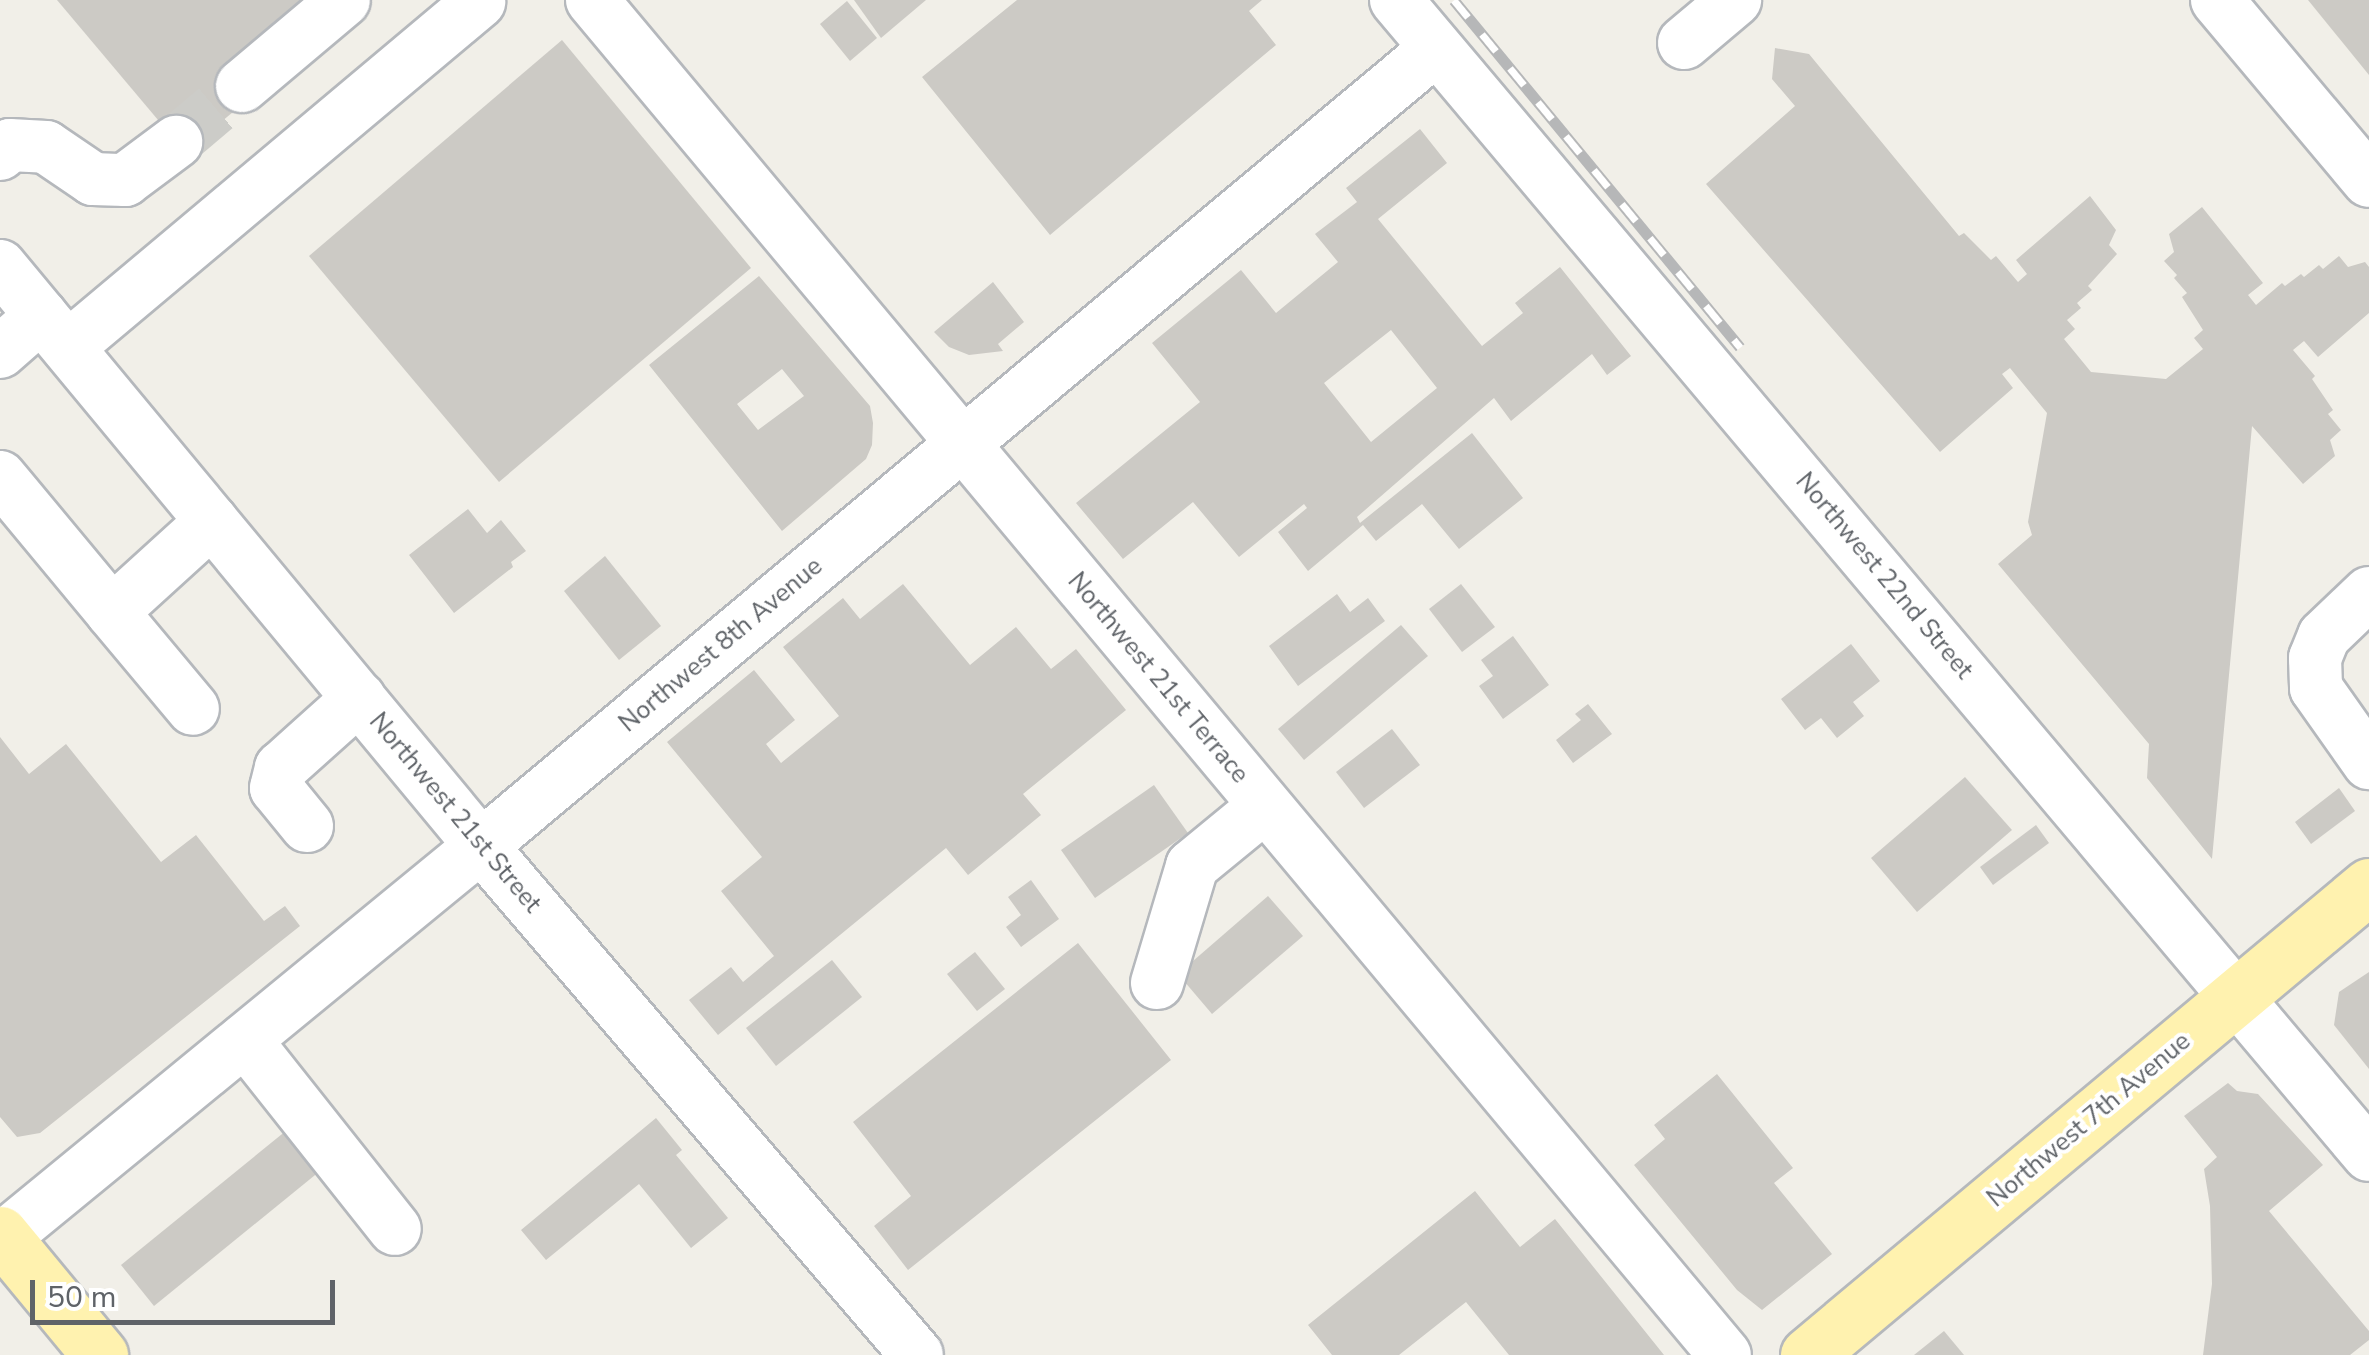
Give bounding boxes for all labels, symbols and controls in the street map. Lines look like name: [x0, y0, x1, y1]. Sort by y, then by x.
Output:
street label: Northwest 22nd Street: [1789, 467, 1979, 685]
street label: Northwest 8th Avenue: [613, 551, 829, 739]
street label: Northwest 21st Terrace: [1061, 567, 1255, 789]
street label: Northwest 21st Street: [363, 707, 547, 919]
street label: Northwest 7th Avenue: [1981, 1026, 2197, 1214]
scale bar: [35, 1260, 340, 1322]
text: 50 m: [47, 1277, 116, 1318]

